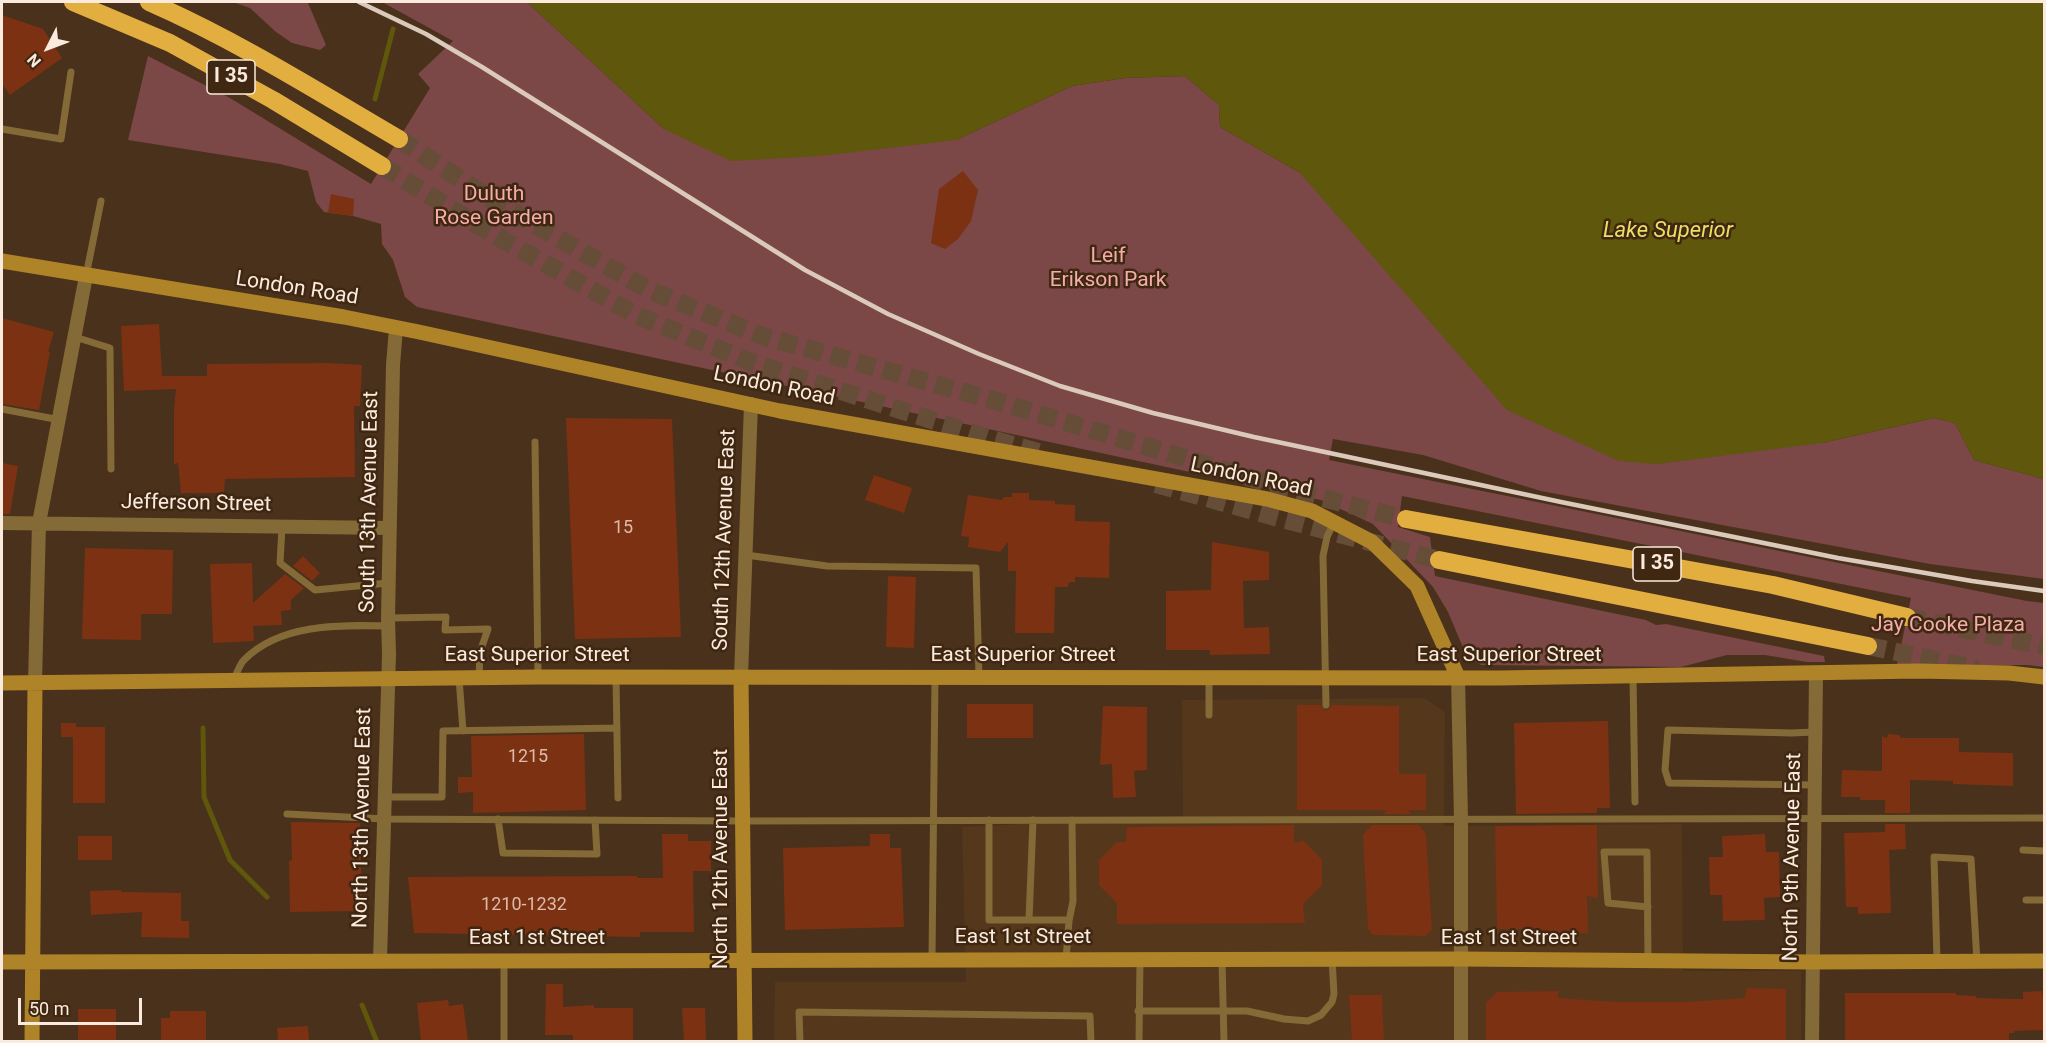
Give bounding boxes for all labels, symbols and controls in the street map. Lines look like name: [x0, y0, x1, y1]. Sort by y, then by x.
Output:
north arrow: [18, 18, 78, 78]
text: N: [23, 50, 45, 71]
road number: I 35: [207, 60, 255, 94]
park label: Duluth Rose Garden: [434, 182, 554, 232]
water label: Lake Superior: [1603, 218, 1733, 244]
park label: Leif Erikson Park: [1050, 244, 1166, 294]
street label: London Road: [234, 267, 360, 311]
street label: London Road: [711, 362, 837, 412]
street label: South 13th Avenue East: [355, 391, 385, 613]
street label: South 12th Avenue East: [709, 429, 741, 651]
street label: London Road: [1188, 453, 1314, 503]
street label: Jefferson Street: [121, 490, 271, 518]
house number: 15: [613, 517, 633, 539]
road number: I 35: [1633, 547, 1681, 581]
park label: Jay Cooke Plaza: [1871, 613, 2025, 639]
street label: East Superior Street: [444, 643, 630, 669]
street label: East Superior Street: [930, 643, 1116, 669]
street label: East Superior Street: [1416, 643, 1602, 669]
street label: North 13th Avenue East: [348, 708, 378, 928]
house number: 1215: [508, 746, 548, 768]
street label: North 12th Avenue East: [709, 749, 735, 969]
street label: North 9th Avenue East: [1779, 752, 1807, 962]
house number: 1210-1232: [481, 894, 567, 916]
street label: East 1st Street: [955, 925, 1091, 951]
street label: East 1st Street: [469, 926, 605, 952]
street label: East 1st Street: [1441, 926, 1577, 952]
scale bar: [21, 986, 146, 1024]
text: 50 m: [29, 998, 69, 1019]

